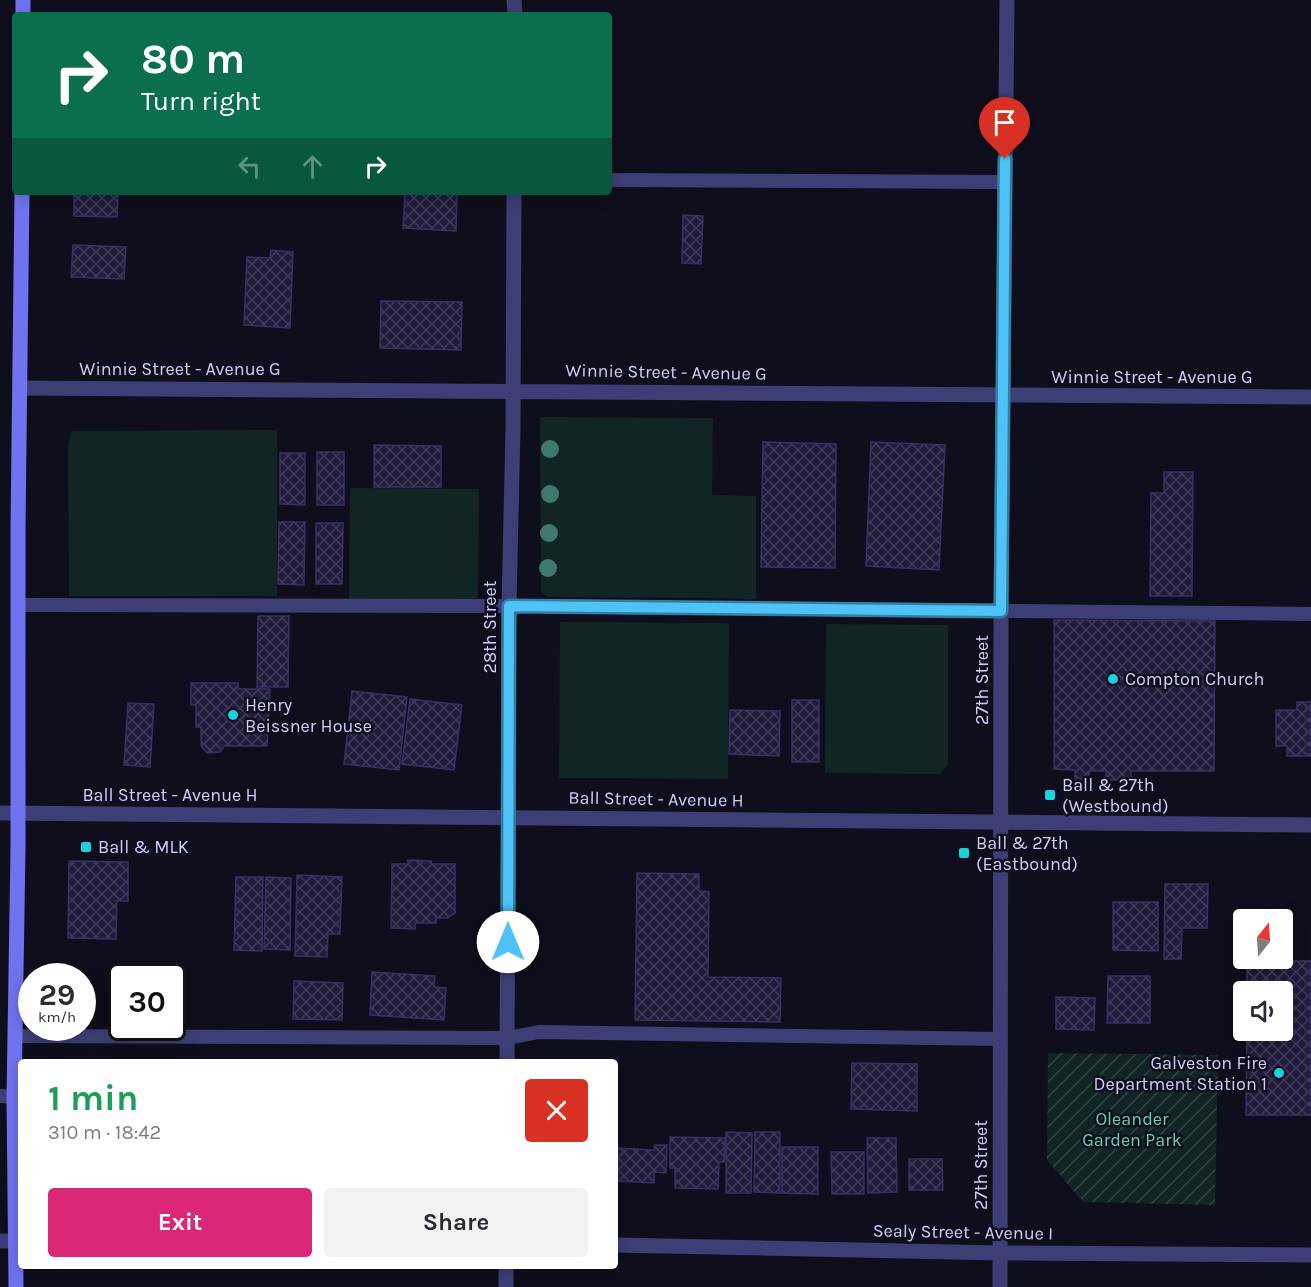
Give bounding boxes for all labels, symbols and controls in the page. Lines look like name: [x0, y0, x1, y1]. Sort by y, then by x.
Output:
text: 80 m: [141, 34, 245, 84]
icon: right: [42, 36, 120, 114]
text: Turn right: [141, 85, 261, 117]
pin: [979, 97, 1030, 159]
icon: arrive: [988, 106, 1021, 139]
icon: left: [233, 150, 266, 183]
icon: ahead: [296, 150, 329, 183]
icon: right: [359, 150, 392, 183]
street label: Winnie Street - Avenue G: [79, 358, 281, 380]
street label: Winnie Street - Avenue G: [565, 359, 767, 385]
street label: Winnie Street - Avenue G: [1051, 366, 1253, 388]
street label: 28th Street: [479, 580, 501, 673]
street label: 27th Street: [971, 635, 993, 725]
place label: Compton Church: [1125, 668, 1264, 690]
marker: Compton Church: [1106, 672, 1120, 686]
place label: Henry Beissner House: [245, 694, 372, 737]
marker: Henry Beissner House: [226, 708, 240, 722]
place label: Ball & 27th (Westbound): [1062, 774, 1169, 817]
street label: Ball Street - Avenue H: [82, 784, 258, 806]
street label: Ball Street - Avenue H: [568, 786, 744, 812]
marker: Ball & 27th (Westbound): [1043, 788, 1057, 802]
place label: Ball & 27th (Eastbound): [976, 832, 1078, 875]
place label: Ball & MLK: [98, 836, 189, 858]
marker: Ball & MLK: [79, 840, 93, 854]
marker: Ball & 27th (Eastbound): [957, 846, 971, 860]
north arrow: [1233, 909, 1293, 969]
map controls: [1233, 909, 1293, 1041]
position arrow: [476, 910, 540, 974]
speed limit sign: 30: [108, 963, 186, 1041]
text: 29: [39, 977, 75, 1013]
button: sound: [1233, 981, 1293, 1041]
text: km/h: [38, 1008, 76, 1026]
place label: Galveston Fire Department Station 1: [1094, 1052, 1267, 1095]
marker: Galveston Fire Department Station 1: [1272, 1066, 1286, 1080]
text: 1 min: [48, 1077, 138, 1119]
button: close: [525, 1079, 588, 1142]
park label: Oleander Garden Park: [1082, 1108, 1182, 1151]
street label: 27th Street: [970, 1120, 992, 1210]
text: 310 m · 18:42: [48, 1121, 161, 1144]
button: Exit: [48, 1188, 312, 1257]
button: Share: [324, 1188, 588, 1257]
street label: Sealy Street - Avenue I: [873, 1219, 1053, 1245]

